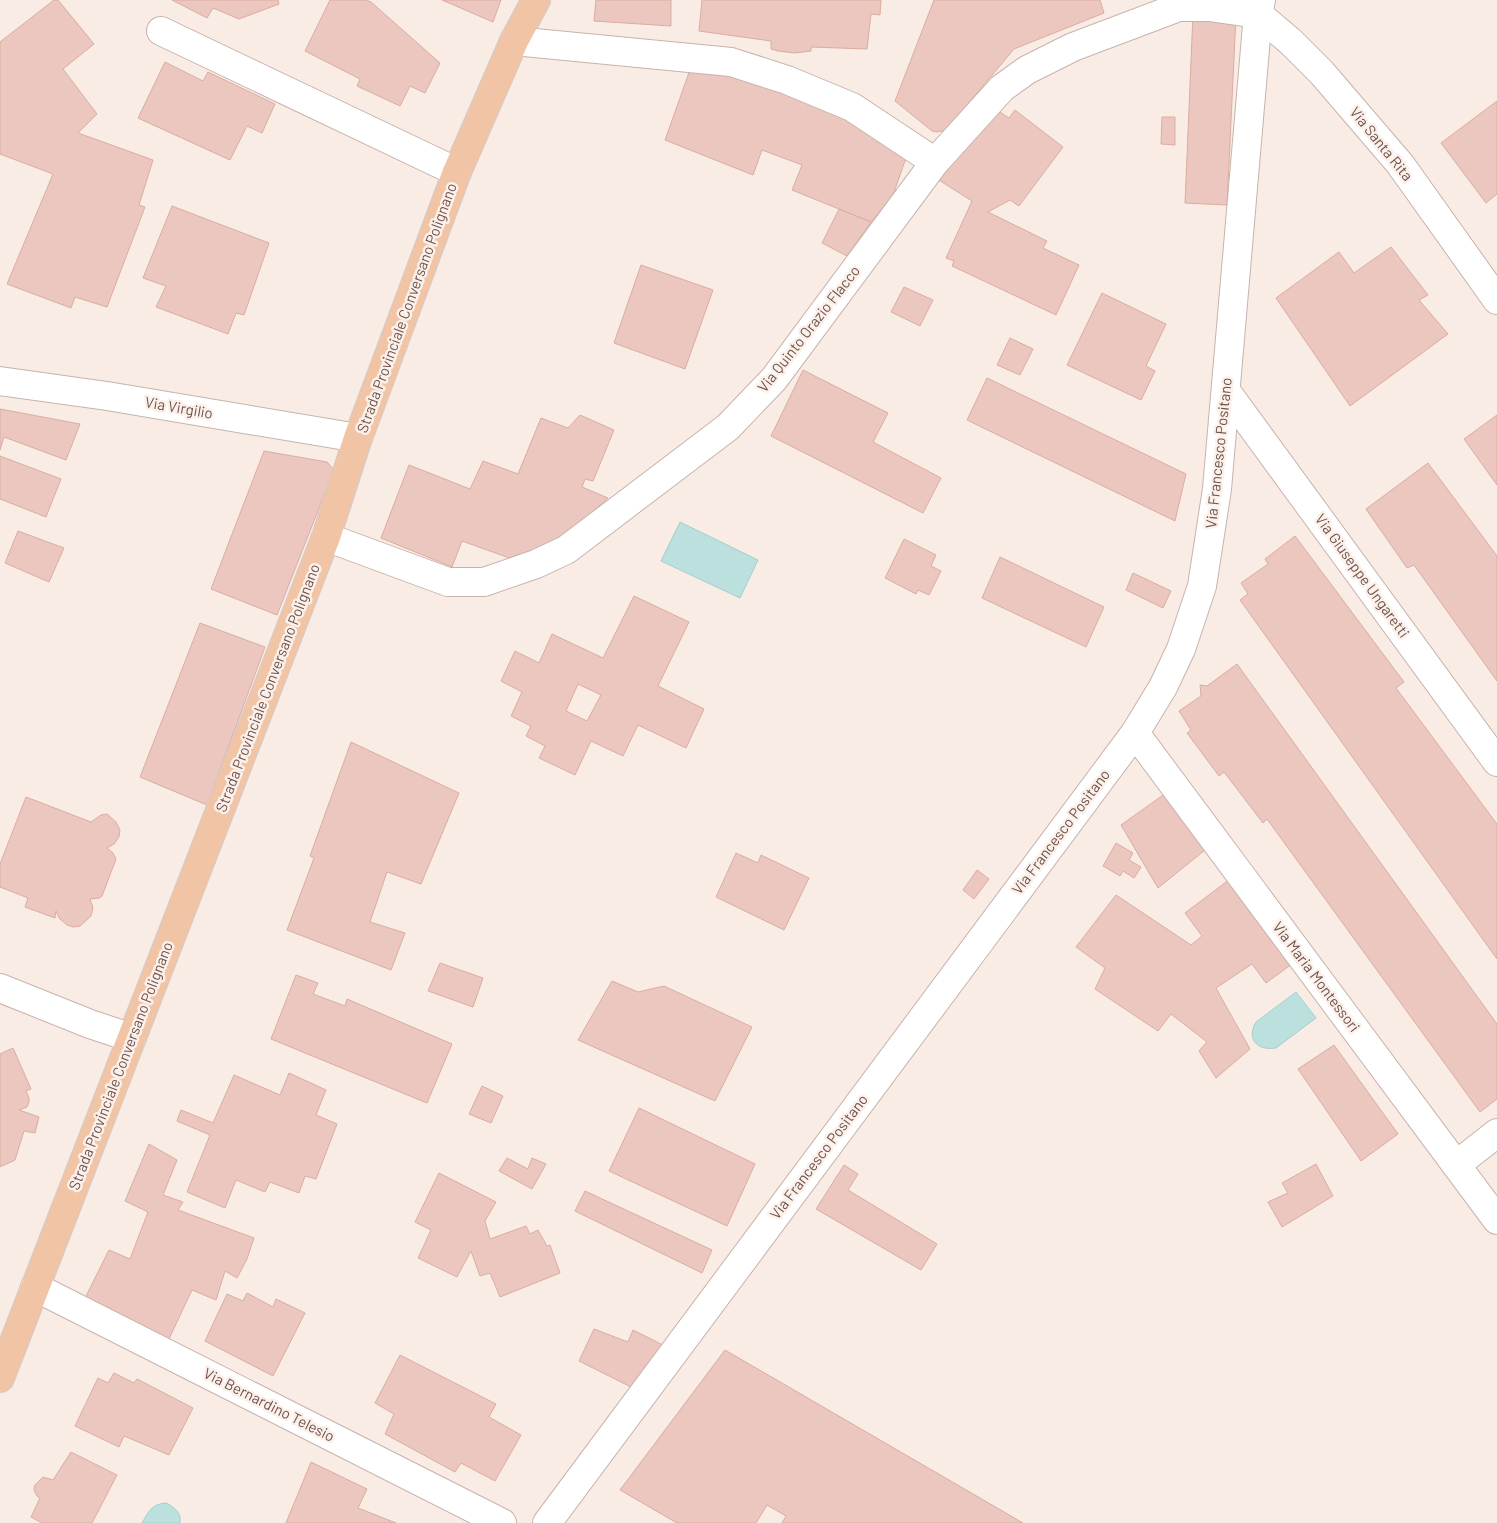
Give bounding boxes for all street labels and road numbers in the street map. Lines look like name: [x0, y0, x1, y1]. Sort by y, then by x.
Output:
street label: Via Santa Rita: [1346, 103, 1417, 184]
street label: Strada Provinciale Conversano Polignano: [352, 180, 460, 435]
street label: Via Quinto Orazio Flacco: [753, 261, 863, 395]
street label: Via Francesco Positano: [1201, 377, 1235, 529]
street label: Via Virgilio: [144, 392, 215, 422]
street label: Via Giuseppe Ungaretti: [1312, 510, 1414, 641]
street label: Strada Provinciale Conversano Polignano: [211, 561, 323, 814]
street label: Via Francesco Positano: [1007, 765, 1113, 897]
street label: Via Maria Montessori: [1269, 918, 1364, 1035]
street label: Strada Provinciale Conversano Polignano: [64, 939, 176, 1192]
street label: Via Francesco Positano: [765, 1090, 871, 1222]
street label: Via Bernardino Telesio: [201, 1363, 338, 1445]

